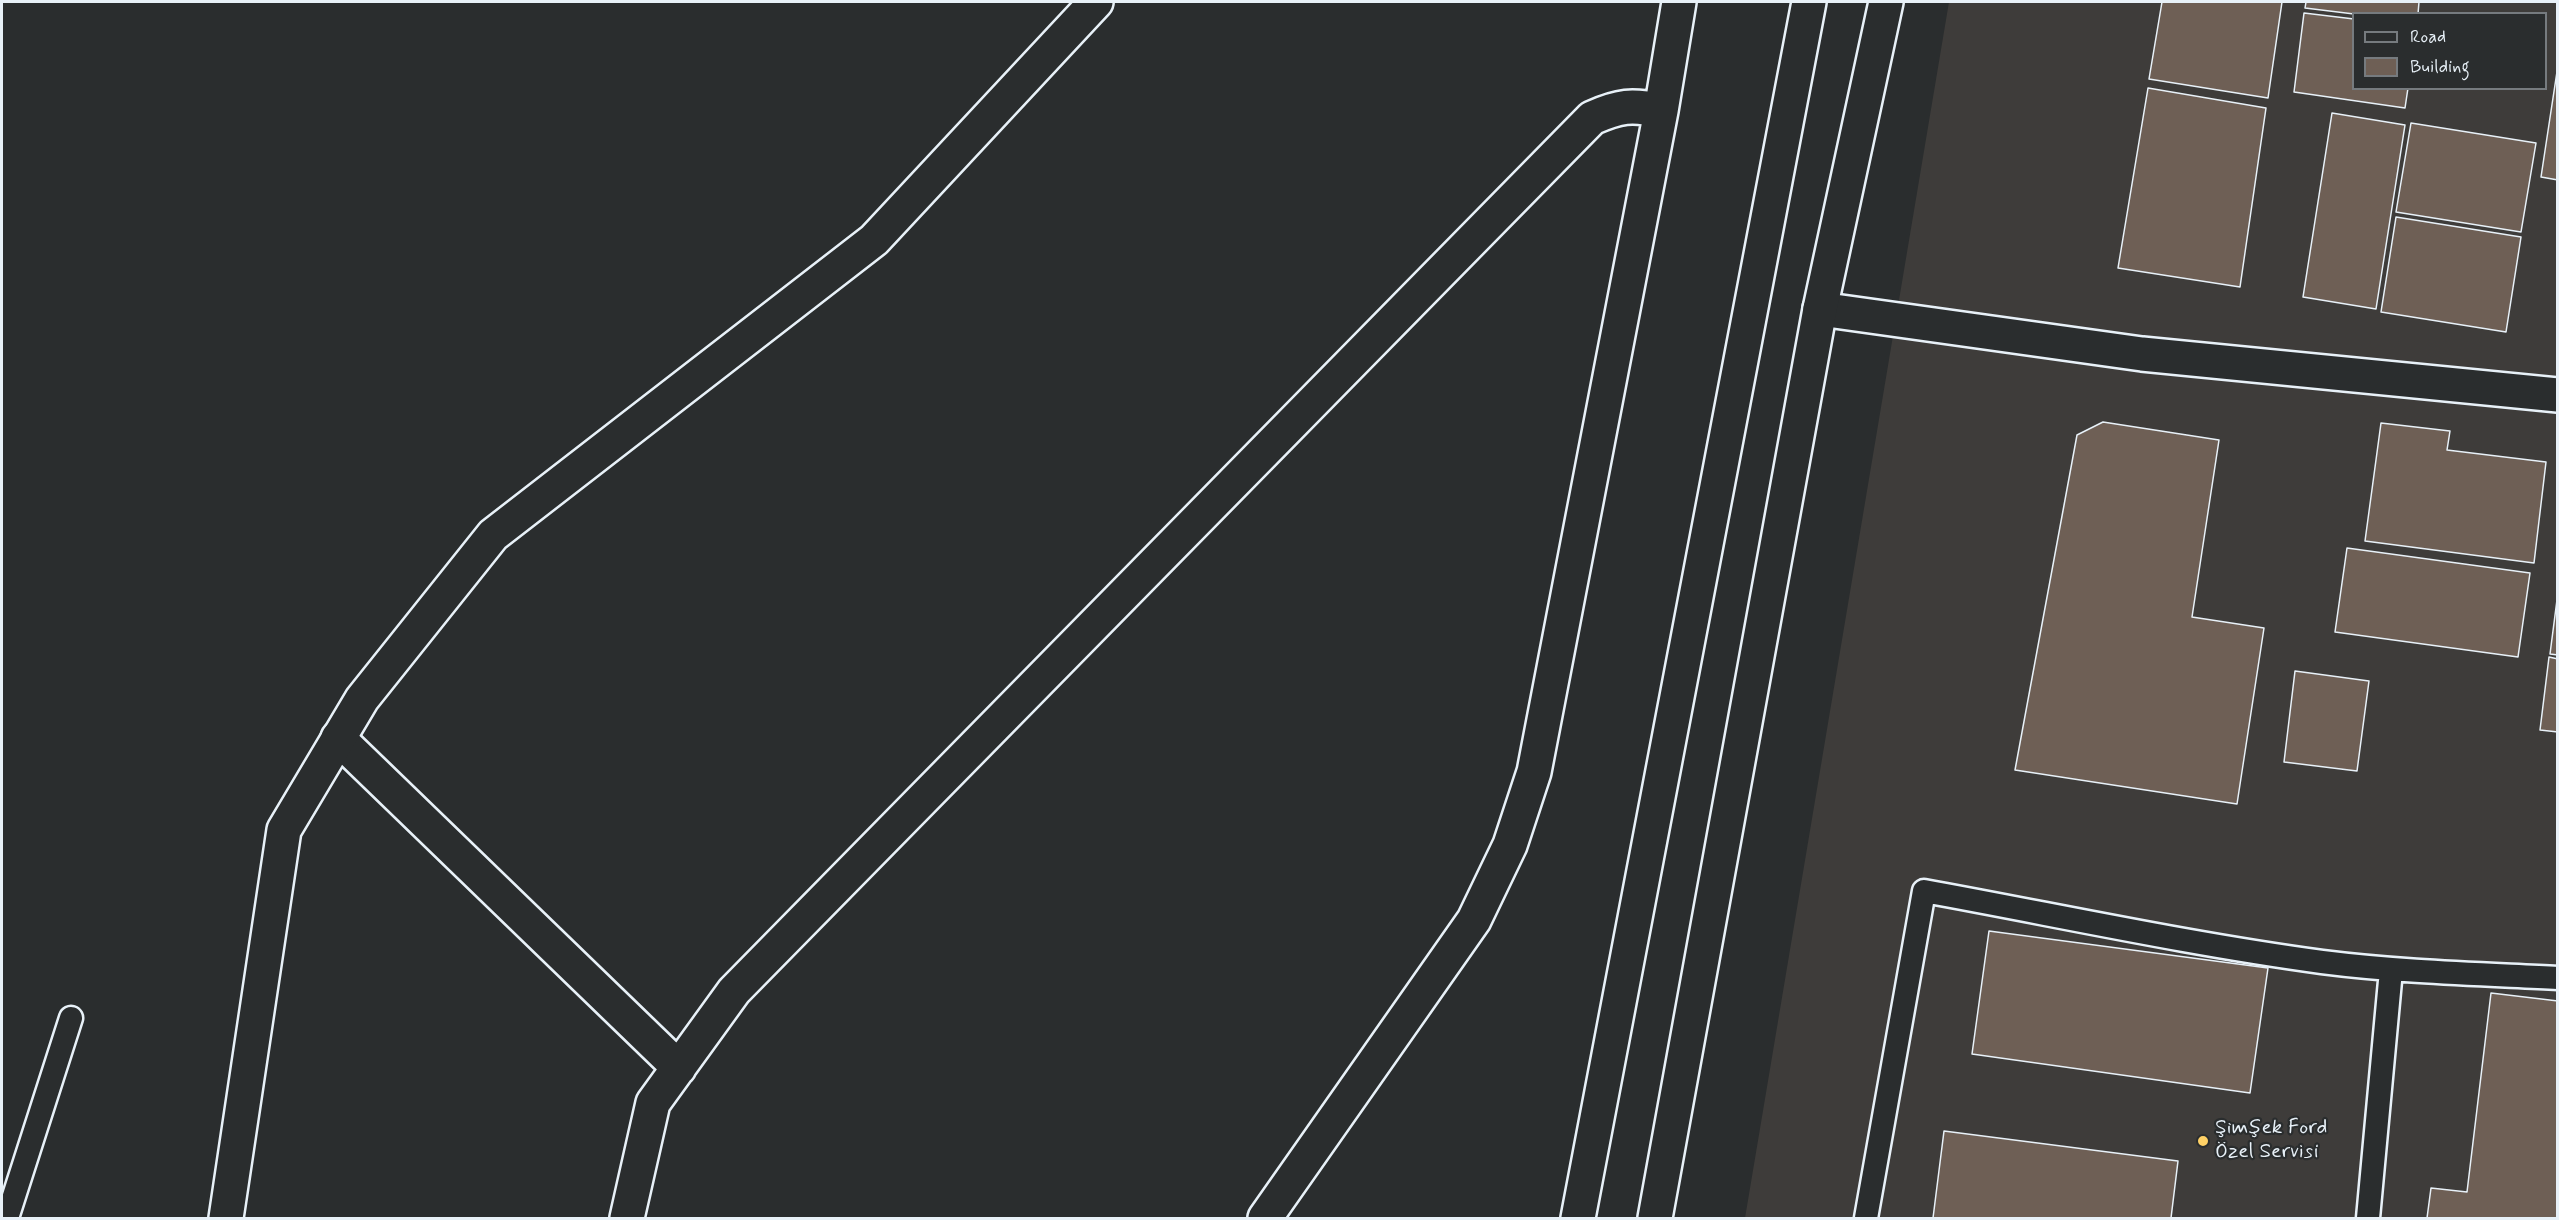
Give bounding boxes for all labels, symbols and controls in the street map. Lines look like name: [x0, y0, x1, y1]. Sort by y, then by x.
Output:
legend: [2352, 12, 2547, 90]
text: Road: [2410, 25, 2446, 49]
text: Building: [2410, 55, 2470, 79]
place label: Şimşek Ford Özel Servisi: [2215, 1116, 2327, 1166]
marker: Şimşek Ford Özel Servisi: [2196, 1134, 2210, 1148]

